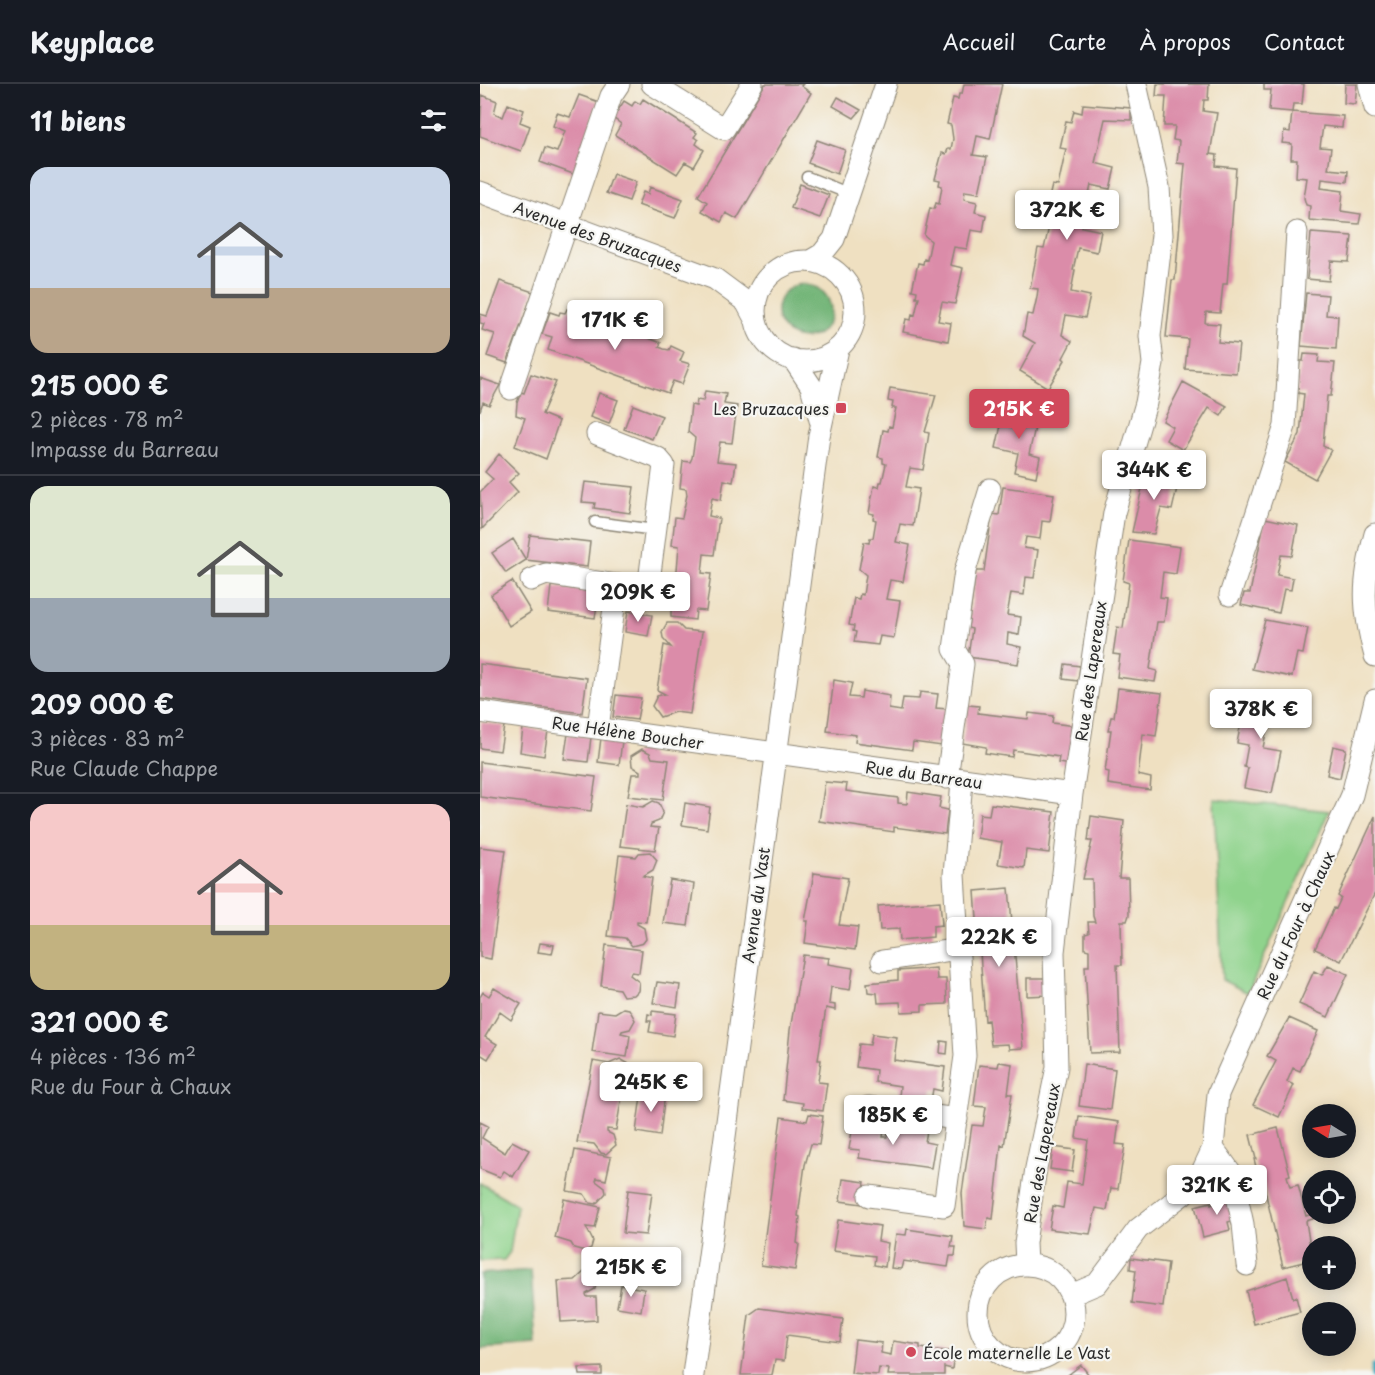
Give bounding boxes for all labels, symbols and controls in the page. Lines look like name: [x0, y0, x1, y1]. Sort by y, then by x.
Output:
text: Keyplace: [30, 20, 155, 63]
text: Accueil: [943, 25, 1015, 57]
text: Carte: [1048, 25, 1106, 57]
text: À propos: [1139, 25, 1231, 57]
text: Contact: [1264, 25, 1345, 57]
text: 11 biens: [30, 101, 126, 140]
icon: filters: [417, 104, 450, 137]
pin: 372K €: [1018, 190, 1116, 241]
street label: Avenue des Bruzacques: [511, 194, 685, 278]
text: 372K €: [1029, 194, 1105, 224]
icon: home: [186, 206, 294, 314]
pin: 171K €: [566, 300, 664, 351]
text: 171K €: [581, 304, 649, 334]
text: 215 000 €: [30, 365, 169, 404]
pin: 215K €: [970, 389, 1068, 440]
text: 215K €: [983, 393, 1055, 423]
place label: Les Bruzacques: [713, 396, 829, 420]
marker: Les Bruzacques: [834, 401, 848, 415]
text: 2 pièces · 78 m²: [30, 404, 183, 434]
text: Impasse du Barreau: [30, 434, 219, 464]
pin: 344K €: [1105, 450, 1203, 501]
text: 344K €: [1116, 454, 1192, 484]
icon: home: [186, 525, 294, 633]
pin: 209K €: [589, 572, 687, 623]
text: 209K €: [600, 576, 676, 606]
street label: Rue des Lapereaux: [1068, 599, 1112, 743]
text: 209 000 €: [30, 684, 174, 723]
pin: 378K €: [1212, 689, 1310, 740]
text: 378K €: [1224, 693, 1298, 723]
street label: Rue Hélène Boucher: [551, 709, 706, 755]
text: 3 pièces · 83 m²: [30, 723, 185, 753]
text: Rue Claude Chappe: [30, 753, 218, 783]
street label: Rue du Barreau: [864, 754, 984, 794]
icon: home: [186, 843, 294, 951]
street label: Avenue du Vast: [735, 845, 775, 965]
street label: Rue du Four à Chaux: [1250, 847, 1340, 1003]
pin: 222K €: [950, 917, 1048, 968]
text: 222K €: [960, 921, 1038, 951]
text: 321 000 €: [30, 1002, 169, 1041]
text: 4 pièces · 136 m²: [30, 1041, 196, 1071]
pin: 245K €: [602, 1062, 700, 1113]
text: 245K €: [614, 1066, 688, 1096]
text: Rue du Four à Chaux: [30, 1071, 231, 1101]
street label: Rue des Lapereaux: [1017, 1081, 1065, 1225]
pin: 185K €: [844, 1095, 942, 1146]
text: 185K €: [858, 1099, 928, 1129]
north arrow: [1302, 1104, 1356, 1158]
map controls: [1302, 1104, 1356, 1356]
pin: 321K €: [1168, 1165, 1266, 1216]
text: 321K €: [1181, 1169, 1253, 1199]
button: locate: [1302, 1170, 1356, 1224]
button: +: [1302, 1236, 1356, 1290]
pin: 215K €: [582, 1247, 680, 1298]
text: 215K €: [595, 1251, 667, 1281]
button: −: [1302, 1302, 1356, 1356]
place label: École maternelle Le Vast: [923, 1340, 1110, 1364]
marker: École maternelle Le Vast: [904, 1345, 918, 1359]

